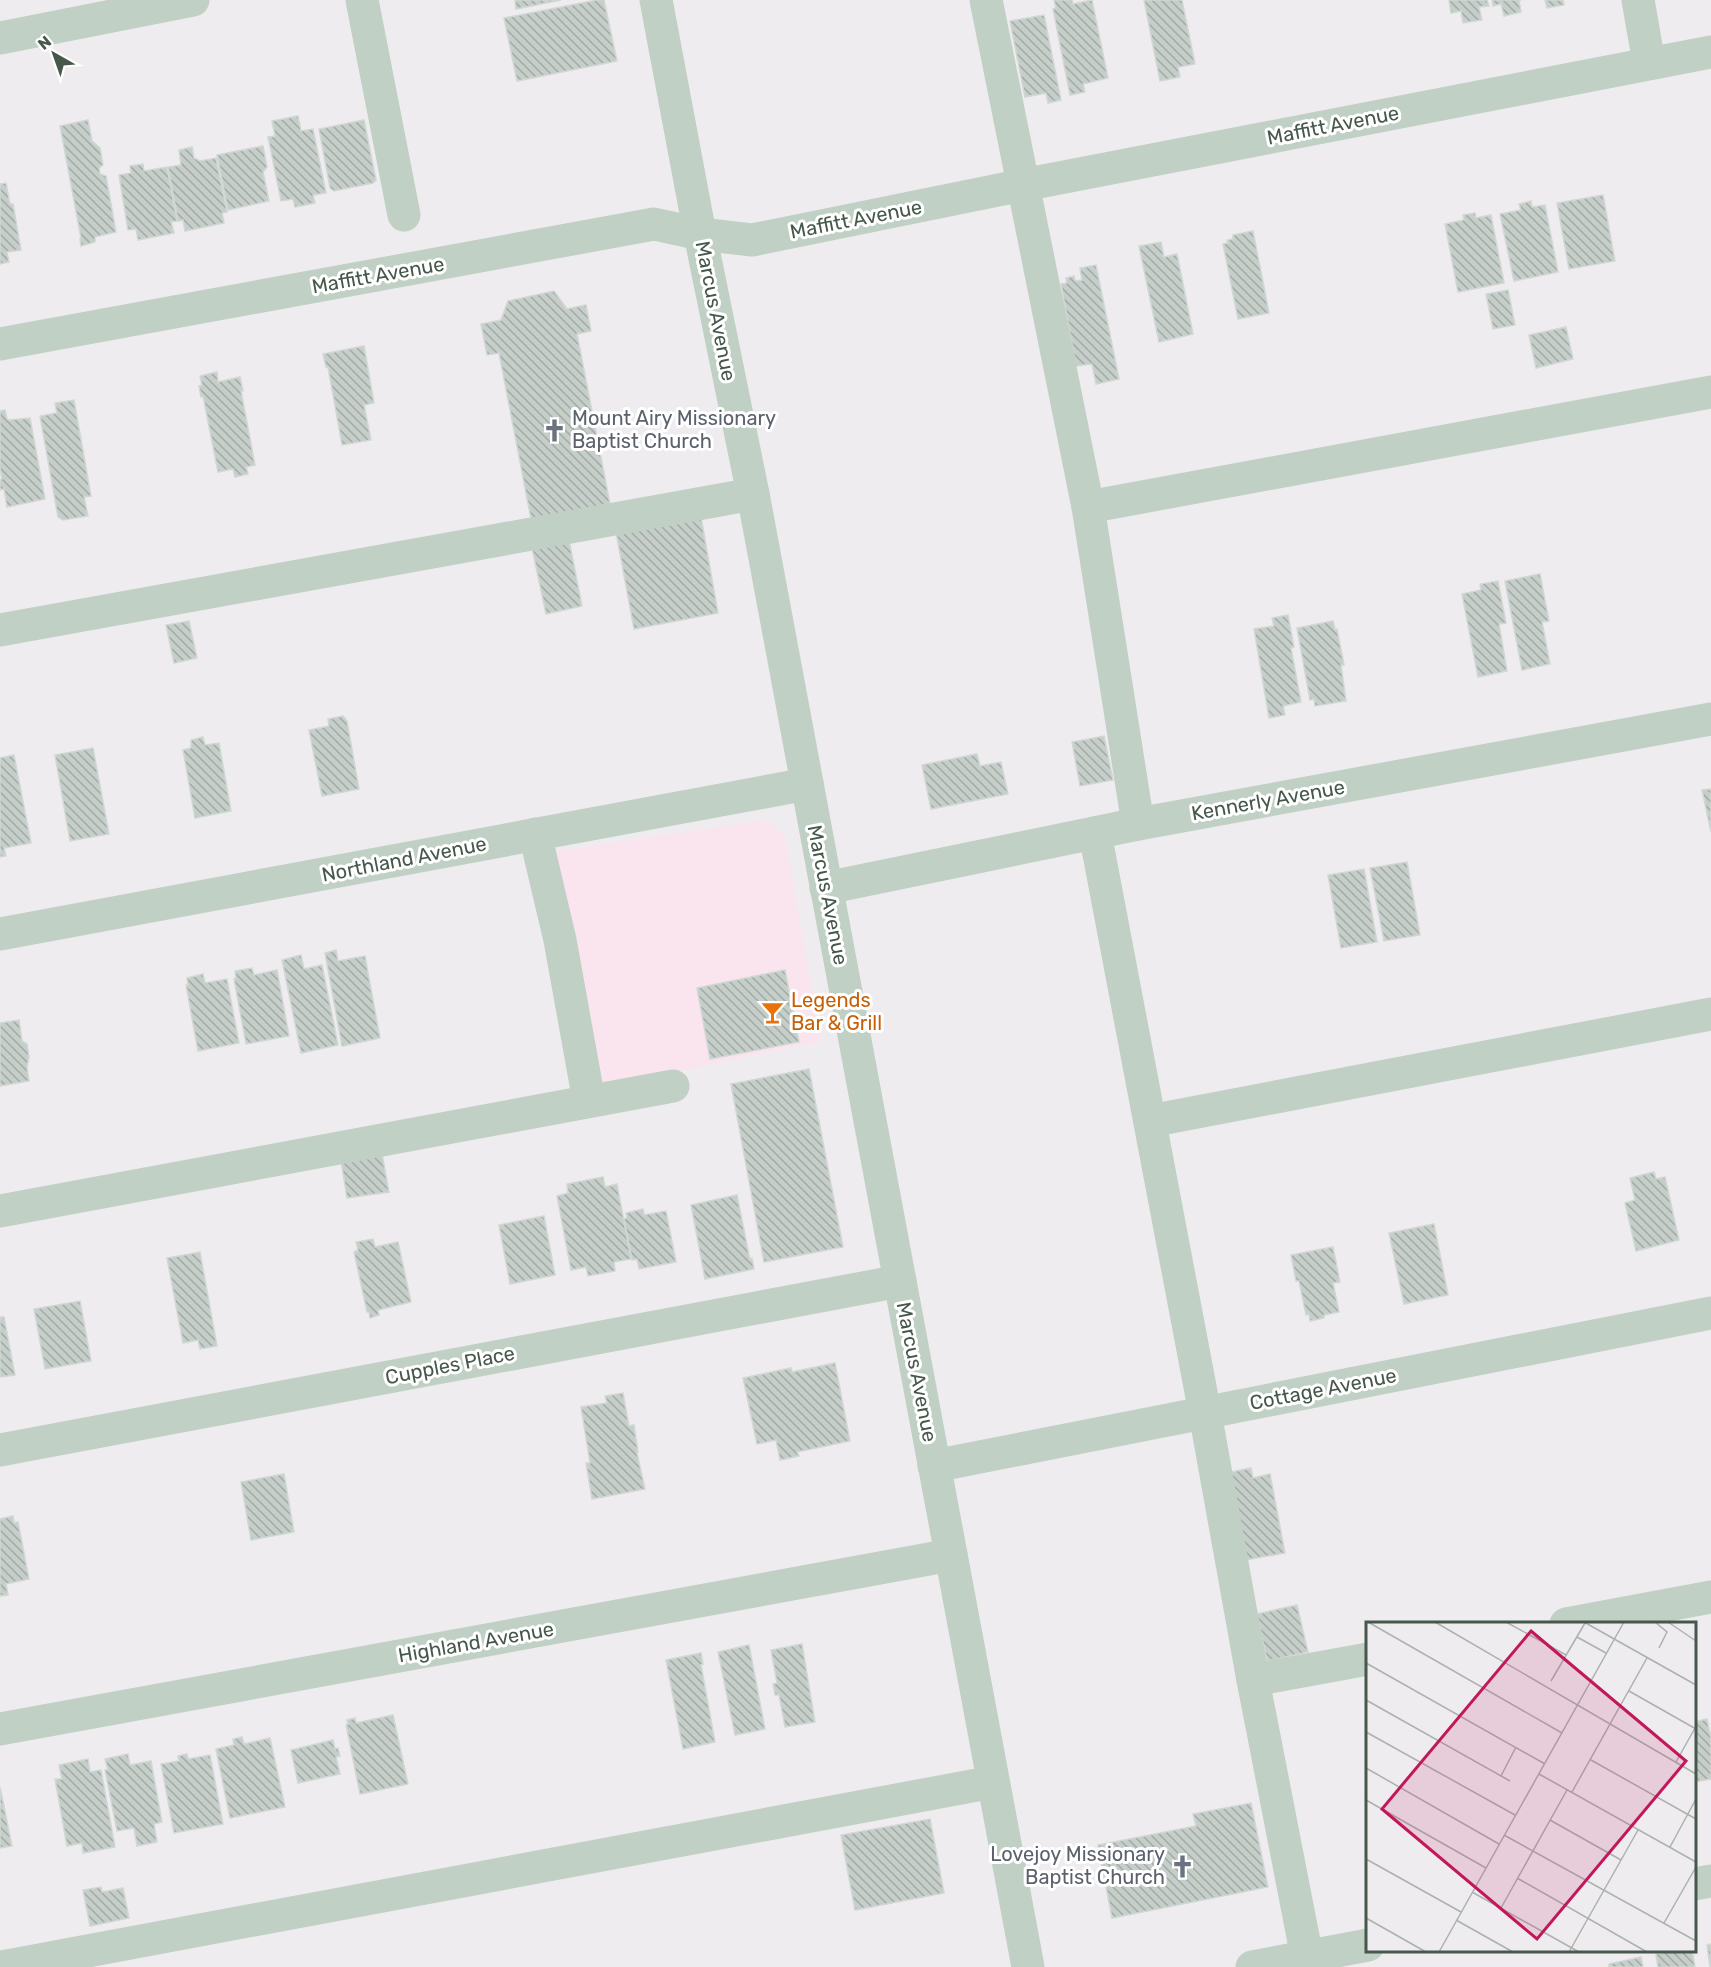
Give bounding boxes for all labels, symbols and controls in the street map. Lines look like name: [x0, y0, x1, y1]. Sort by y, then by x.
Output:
north arrow: [24, 24, 84, 84]
text: N: [34, 32, 55, 54]
street label: Maffitt Avenue: [1265, 100, 1401, 150]
street label: Maffitt Avenue: [788, 194, 924, 244]
street label: Marcus Avenue: [691, 239, 741, 383]
street label: Maffitt Avenue: [310, 252, 446, 298]
place label: Mount Airy Missionary Baptist Church: [572, 406, 776, 453]
church icon: Mount Airy Missionary Baptist Church: [541, 417, 567, 443]
street label: Kennerly Avenue: [1189, 775, 1347, 825]
street label: Marcus Avenue: [803, 823, 853, 967]
street label: Northland Avenue: [320, 831, 488, 887]
place label: Legends Bar & Grill: [791, 988, 882, 1035]
bar icon: Legends Bar & Grill: [760, 999, 786, 1025]
street label: Marcus Avenue: [892, 1300, 942, 1444]
street label: Cupples Place: [383, 1341, 517, 1389]
street label: Cottage Avenue: [1248, 1363, 1398, 1415]
street label: Highland Avenue: [396, 1616, 556, 1668]
inset map: [1366, 1622, 1696, 1952]
place label: Lovejoy Missionary Baptist Church: [990, 1842, 1165, 1889]
church icon: Lovejoy Missionary Baptist Church: [1170, 1853, 1196, 1879]

